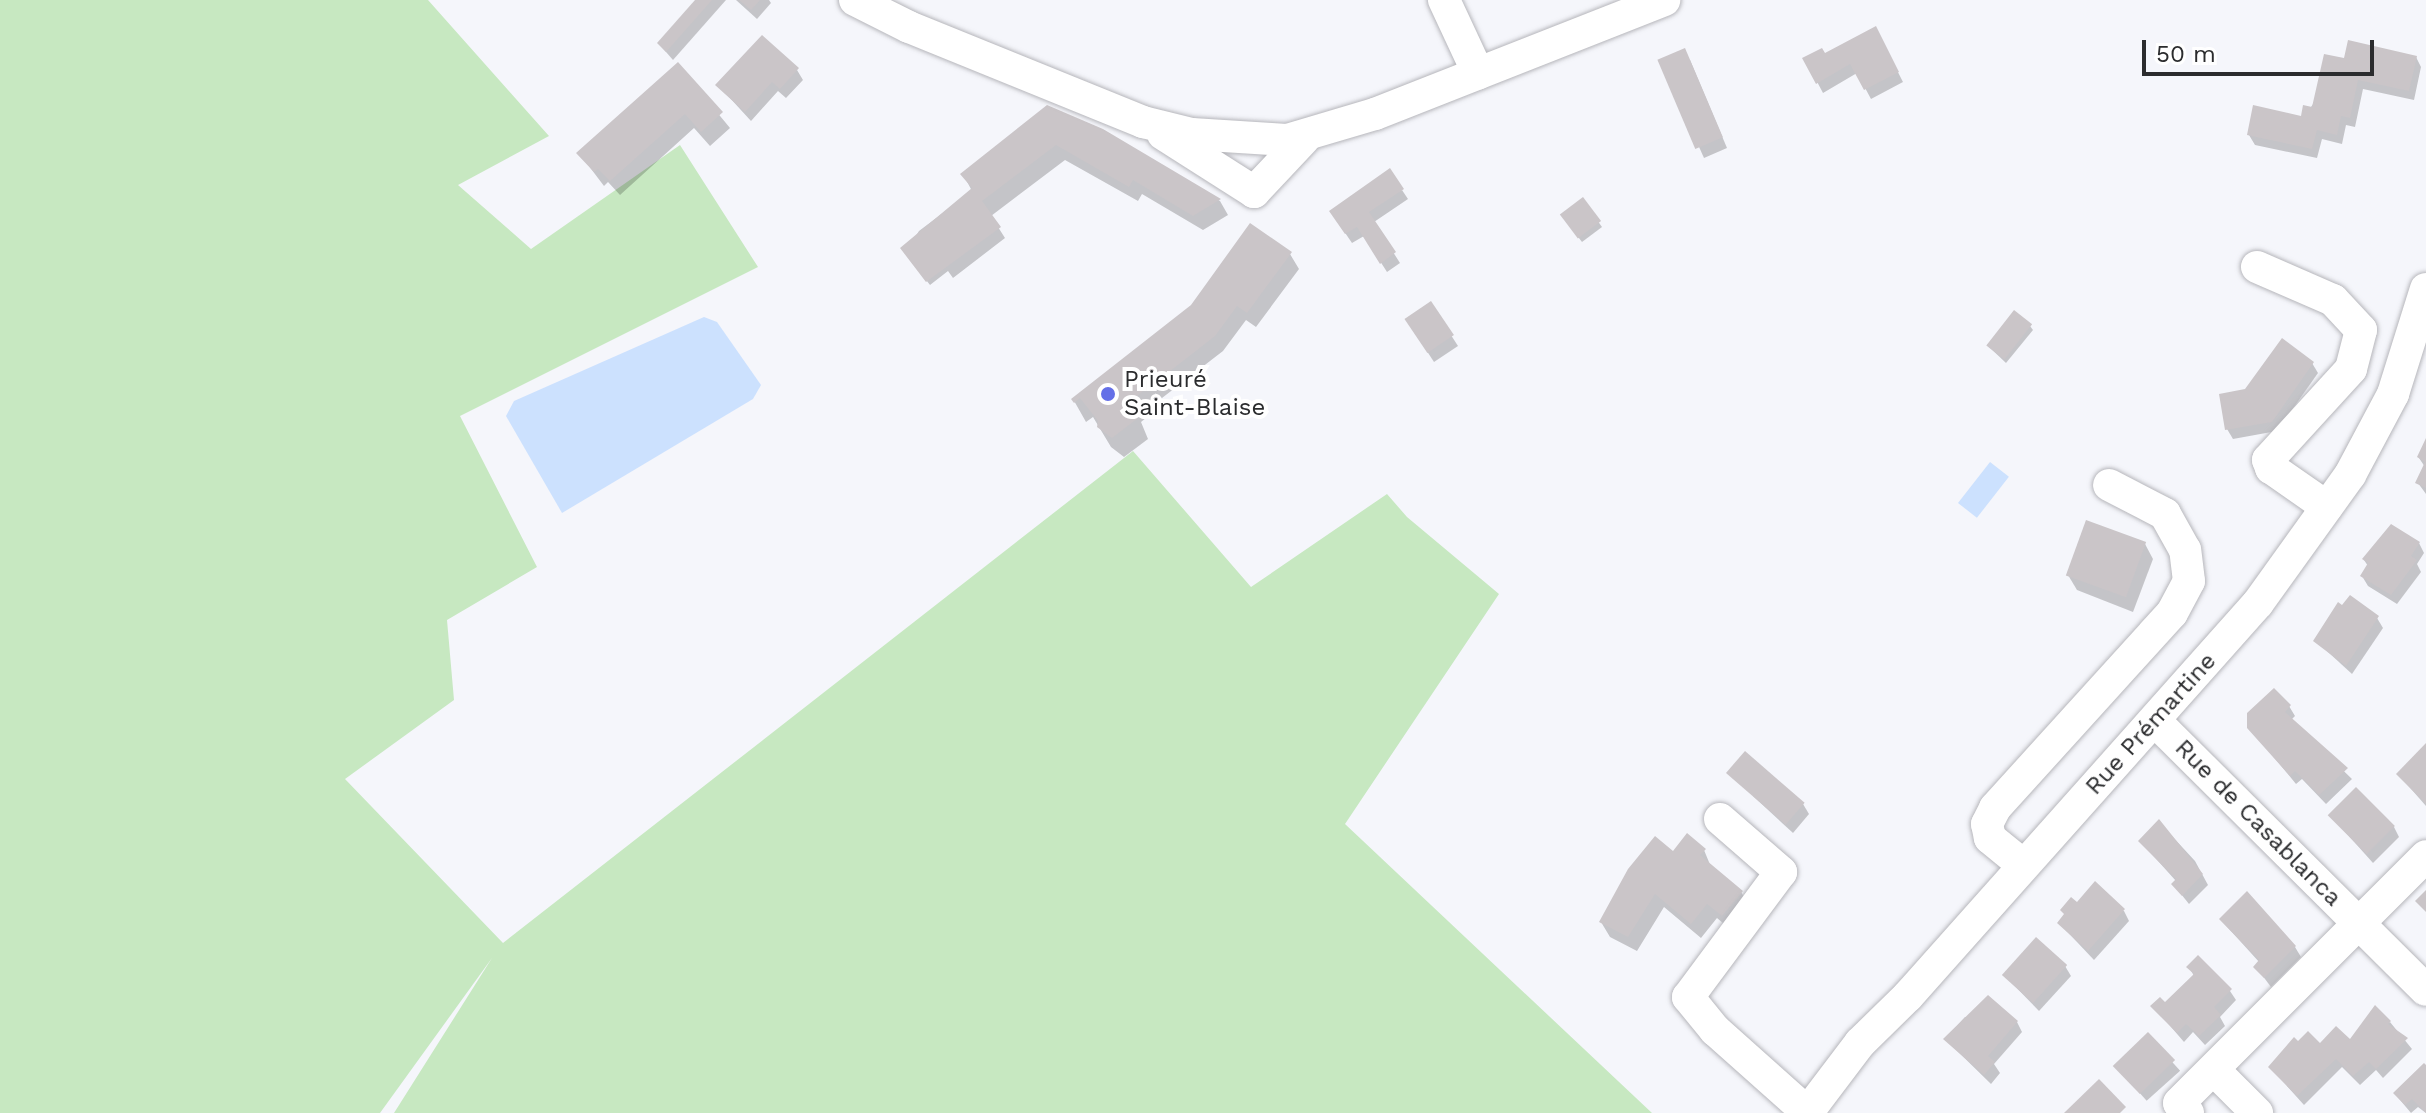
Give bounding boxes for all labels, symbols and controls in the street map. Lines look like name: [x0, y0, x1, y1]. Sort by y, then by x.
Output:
scale bar: [2146, 24, 2378, 74]
text: 50 m: [2156, 40, 2216, 68]
place label: Prieuré Saint-Blaise: [1124, 366, 1265, 422]
marker: Prieuré Saint-Blaise: [1099, 385, 1117, 403]
street label: Rue Prémartine: [2080, 647, 2222, 801]
street label: Rue de Casablanca: [2169, 734, 2347, 912]

